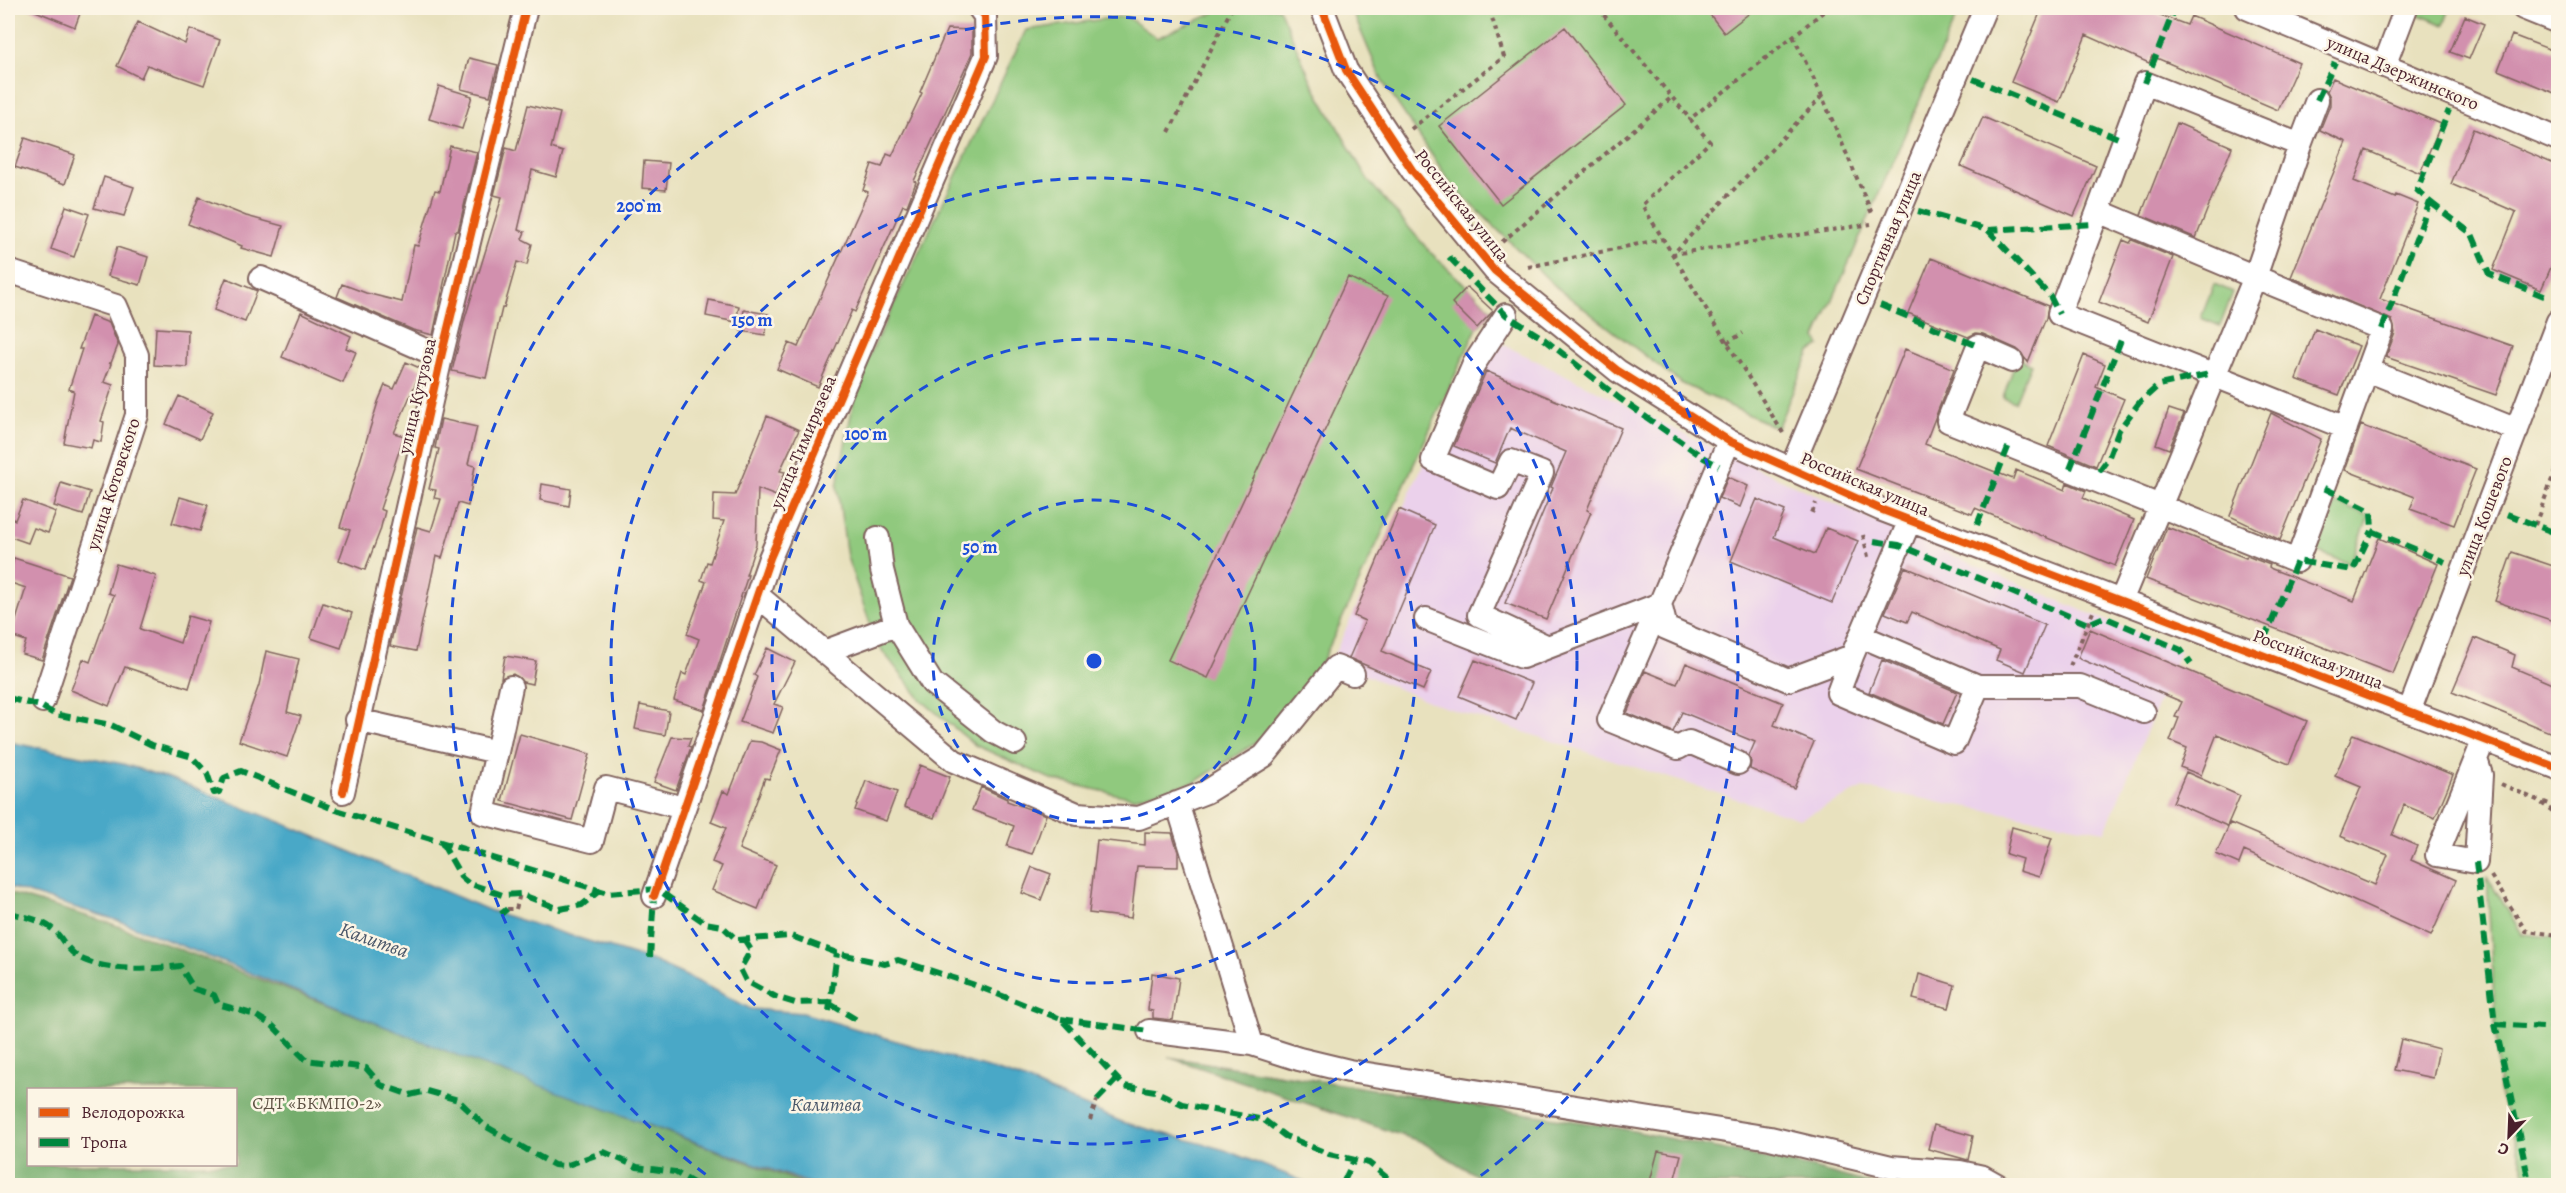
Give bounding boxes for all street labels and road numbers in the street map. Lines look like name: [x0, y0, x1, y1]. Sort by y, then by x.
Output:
street label: улица Дзержинского: [2322, 30, 2483, 116]
street label: Российская улица: [1409, 144, 1515, 267]
street label: Спортивная улица: [1849, 166, 1927, 309]
street label: улица Кутузова: [392, 335, 442, 457]
street label: улица Тимирязева: [764, 371, 842, 513]
street label: улица Котовского: [80, 415, 146, 554]
street label: Российская улица: [1797, 446, 1934, 522]
street label: улица Кошевого: [2450, 453, 2518, 580]
street label: Российская улица: [2249, 623, 2387, 695]

